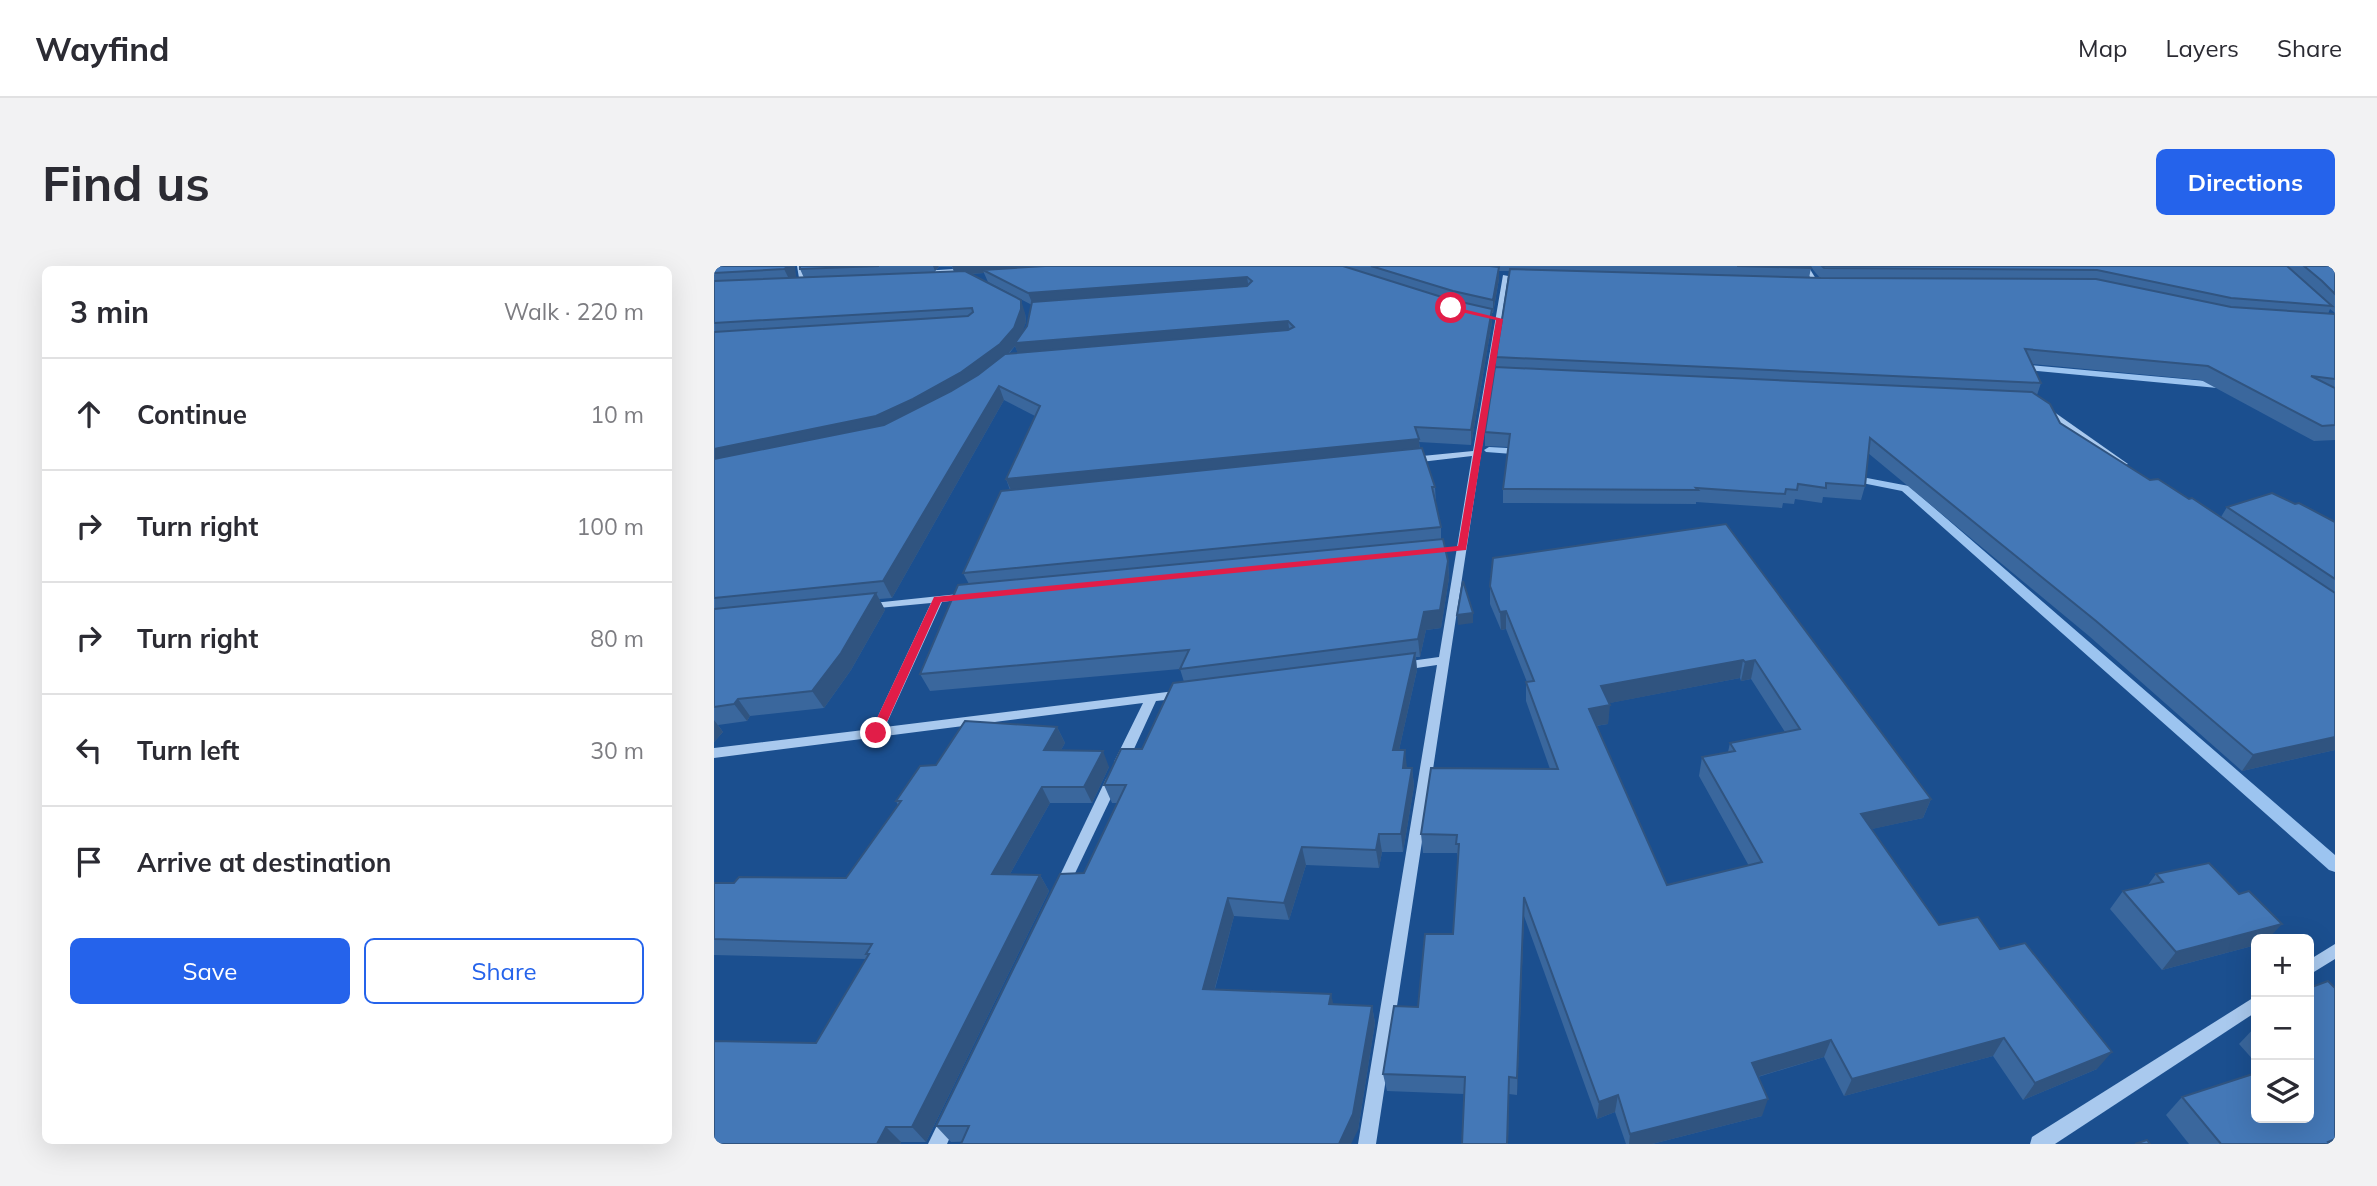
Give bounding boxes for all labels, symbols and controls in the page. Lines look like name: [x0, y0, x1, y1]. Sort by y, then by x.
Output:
text: Wayfind: [35, 28, 170, 69]
text: Map: [2078, 33, 2127, 63]
text: Layers: [2165, 33, 2239, 63]
text: Share: [2277, 33, 2342, 63]
button: Directions: [2156, 149, 2335, 215]
text: Find us: [42, 152, 210, 213]
route start: [1435, 292, 1466, 323]
text: 3 min: [70, 293, 149, 331]
text: Walk · 220 m: [504, 297, 644, 326]
icon: ahead: [70, 395, 108, 433]
text: Continue: [137, 398, 247, 431]
text: 10 m: [590, 400, 644, 429]
icon: right: [70, 507, 108, 545]
text: Turn right: [137, 510, 258, 543]
text: 100 m: [576, 512, 644, 541]
icon: right: [70, 619, 108, 657]
text: Turn right: [137, 622, 258, 655]
text: 80 m: [590, 624, 644, 653]
route end: [860, 717, 891, 748]
icon: left: [70, 731, 108, 769]
text: Turn left: [137, 734, 239, 767]
text: 30 m: [590, 736, 644, 765]
icon: arrive: [70, 843, 108, 881]
text: Arrive at destination: [137, 846, 392, 879]
map controls: [2251, 934, 2314, 1123]
button: +: [2251, 934, 2314, 997]
button: Save: [70, 938, 350, 1004]
button: Share: [364, 938, 644, 1004]
button: −: [2251, 997, 2314, 1060]
button: layers: [2251, 1060, 2314, 1123]

